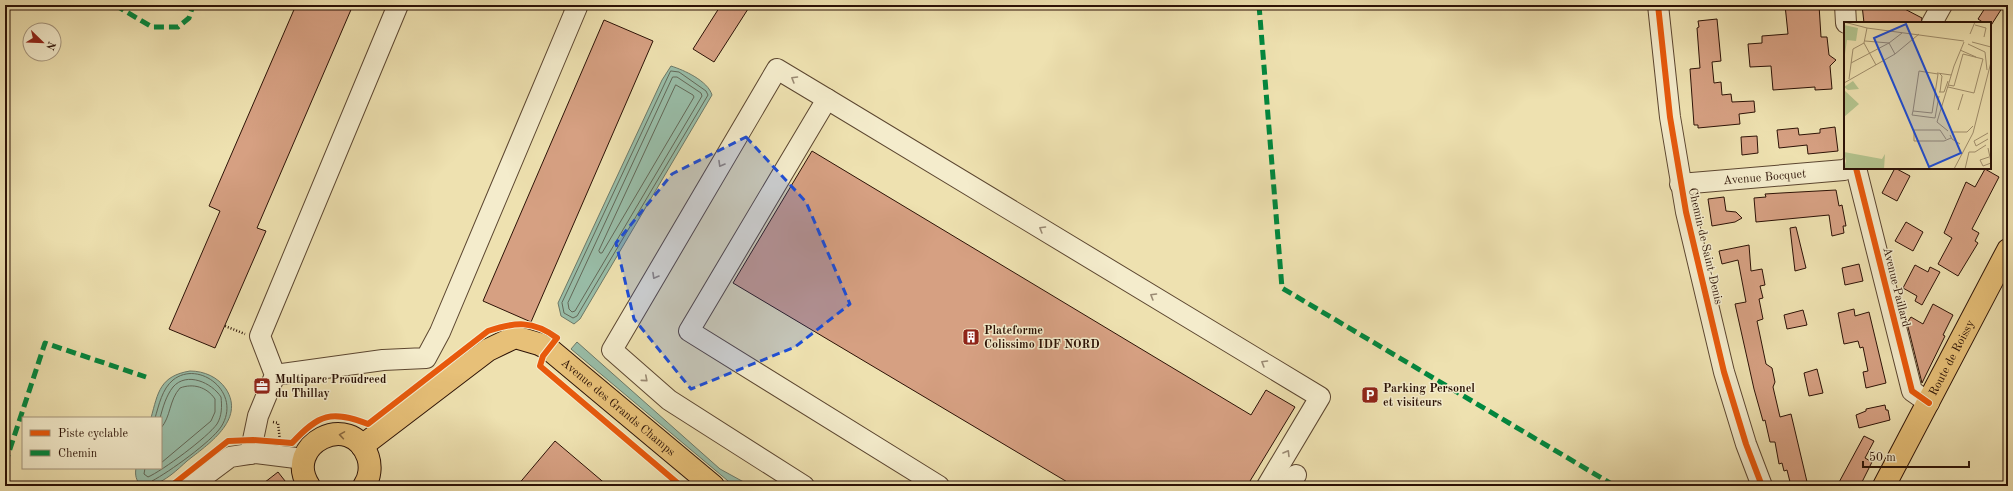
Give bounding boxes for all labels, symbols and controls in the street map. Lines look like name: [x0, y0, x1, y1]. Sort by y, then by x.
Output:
north arrow: [22, 22, 62, 62]
inset map: [1844, 22, 1991, 169]
text: N: [43, 39, 57, 52]
one-way arrow: [791, 77, 798, 84]
one-way arrow: [718, 160, 726, 167]
street label: Avenue Bocquet: [1723, 168, 1807, 187]
street label: Chemin de Saint-Denis: [1686, 187, 1724, 306]
one-way arrow: [1039, 226, 1046, 233]
street label: Avenue Paillard: [1880, 246, 1912, 328]
one-way arrow: [653, 272, 660, 279]
one-way arrow: [1150, 293, 1157, 301]
street label: Route de Roissy: [1928, 318, 1977, 398]
place label: Plateforme Colissimo IDF NORD: [984, 325, 1100, 351]
building icon: Plateforme Colissimo IDF NORD: [961, 327, 981, 347]
street label: Avenue des Grands Champs: [559, 357, 677, 459]
one-way arrow: [1261, 360, 1268, 368]
place label: Multiparc Proudreed du Thillay: [275, 374, 387, 400]
one-way arrow: [640, 375, 648, 382]
office icon: Multiparc Proudreed du Thillay: [252, 376, 272, 396]
place label: Parking Personel et visiteurs: [1383, 383, 1475, 409]
parking icon: Parking Personel et visiteurs: [1360, 385, 1380, 405]
legend: [22, 417, 162, 469]
text: Piste cyclable: [58, 428, 128, 440]
one-way arrow: [339, 431, 345, 440]
scale bar: [1863, 443, 1969, 469]
text: Chemin: [58, 448, 98, 460]
one-way arrow: [1282, 450, 1289, 457]
text: 50 m: [1869, 451, 1896, 464]

